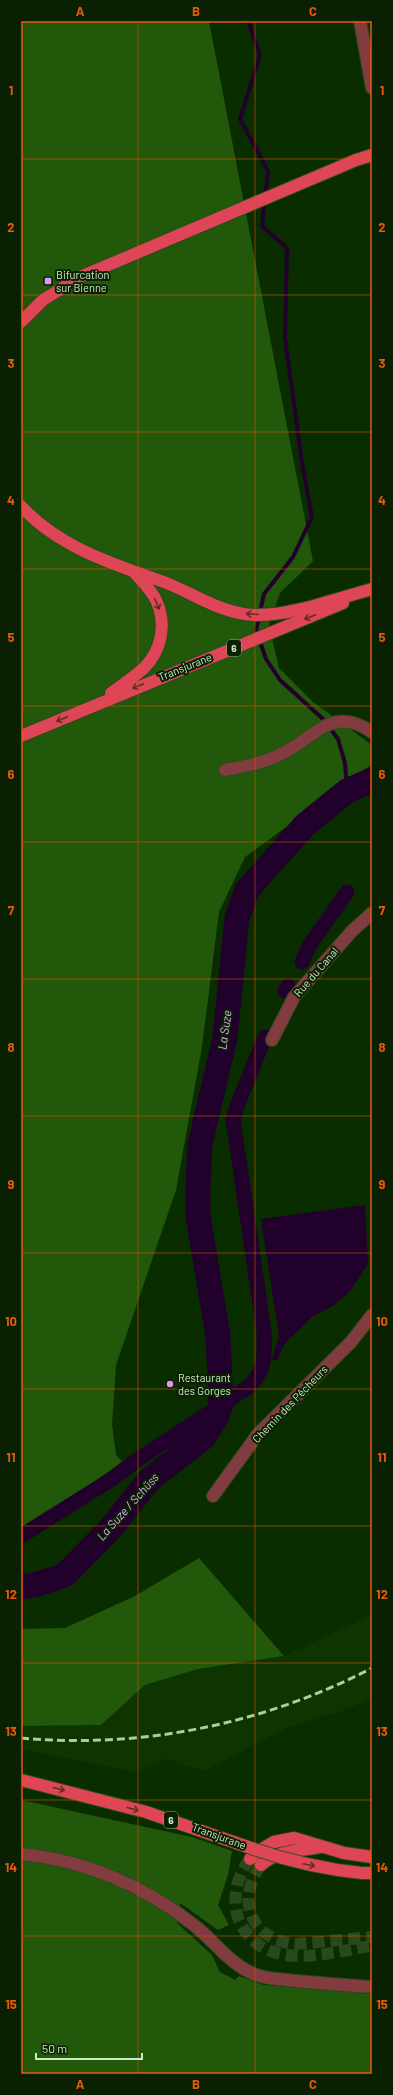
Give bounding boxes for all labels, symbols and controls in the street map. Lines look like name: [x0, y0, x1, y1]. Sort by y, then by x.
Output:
text: A: [76, 3, 85, 19]
text: B: [192, 3, 200, 19]
text: C: [309, 3, 317, 19]
text: 1: [9, 82, 13, 98]
text: 1: [380, 82, 384, 98]
text: 2: [7, 219, 15, 235]
text: 2: [378, 219, 386, 235]
place label: Bifurcation sur Bienne: [56, 268, 110, 294]
marker: Bifurcation sur Bienne: [43, 276, 53, 286]
text: 3: [7, 355, 15, 371]
text: 3: [378, 355, 386, 371]
text: 4: [7, 492, 15, 508]
text: 4: [378, 492, 386, 508]
one-way arrow: [154, 598, 161, 610]
one-way arrow: [246, 611, 259, 618]
one-way arrow: [305, 614, 317, 621]
text: 5: [7, 629, 15, 645]
text: 5: [378, 629, 386, 645]
road number: 6: [227, 640, 241, 656]
street label: Transjurane: [156, 650, 214, 683]
one-way arrow: [132, 683, 144, 691]
one-way arrow: [56, 715, 68, 723]
text: 6: [8, 766, 15, 782]
text: 6: [379, 766, 386, 782]
text: 7: [8, 902, 15, 918]
text: 7: [379, 902, 386, 918]
street label: Rue du Canal: [291, 944, 341, 999]
water label: La Suze: [214, 1009, 234, 1051]
text: 8: [7, 1039, 15, 1055]
text: 8: [378, 1039, 386, 1055]
text: 9: [8, 1176, 15, 1192]
text: 9: [379, 1176, 386, 1192]
text: 10: [5, 1313, 17, 1329]
text: 10: [376, 1313, 388, 1329]
street label: Chemin des Pêcheurs: [249, 1362, 330, 1445]
place label: Restaurant des Gorges: [178, 1371, 231, 1397]
marker: Restaurant des Gorges: [165, 1379, 175, 1389]
text: 11: [6, 1449, 16, 1465]
text: 11: [377, 1449, 387, 1465]
water label: La Suze / Schüss: [93, 1470, 161, 1543]
text: 12: [5, 1586, 17, 1602]
text: 12: [376, 1586, 388, 1602]
text: 13: [5, 1723, 17, 1739]
text: 13: [376, 1723, 388, 1739]
one-way arrow: [52, 1786, 65, 1793]
one-way arrow: [127, 1805, 140, 1813]
road number: 6: [164, 1812, 178, 1828]
street label: Transjurane: [190, 1820, 248, 1851]
text: 14: [5, 1859, 17, 1875]
text: 14: [376, 1859, 388, 1875]
one-way arrow: [302, 1862, 315, 1870]
text: 15: [5, 1996, 17, 2012]
text: 15: [376, 1996, 388, 2012]
scale bar: [36, 2035, 142, 2061]
text: 50 m: [42, 2041, 67, 2055]
text: A: [76, 2076, 85, 2092]
text: B: [192, 2076, 200, 2092]
text: C: [309, 2076, 317, 2092]

